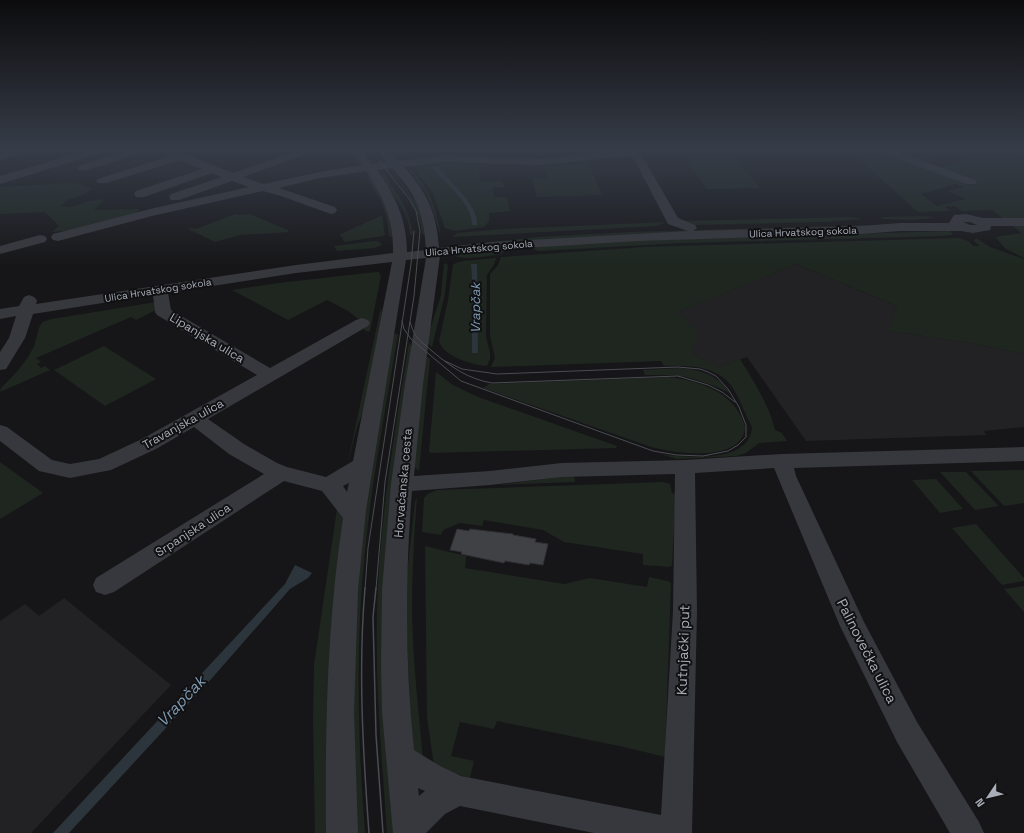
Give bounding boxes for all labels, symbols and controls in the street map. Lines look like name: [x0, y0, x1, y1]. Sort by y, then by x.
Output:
street label: Ulica Hrvatskog sokola: [749, 224, 857, 240]
street label: Ulica Hrvatskog sokola: [425, 237, 534, 259]
street label: Ulica Hrvatskog sokola: [104, 275, 213, 305]
water label: Vrapčak: [467, 281, 484, 333]
street label: Lipanjska ulica: [167, 309, 247, 367]
street label: Travanjska ulica: [140, 395, 227, 453]
street label: Horvaćanska cesta: [390, 428, 416, 538]
street label: Srpanjska ulica: [152, 500, 234, 560]
street label: Palinovečka ulica: [833, 596, 901, 706]
street label: Kutnjački put: [672, 605, 694, 695]
water label: Vrapčak: [152, 669, 212, 731]
north arrow: [968, 777, 1008, 817]
text: N: [972, 796, 988, 810]

